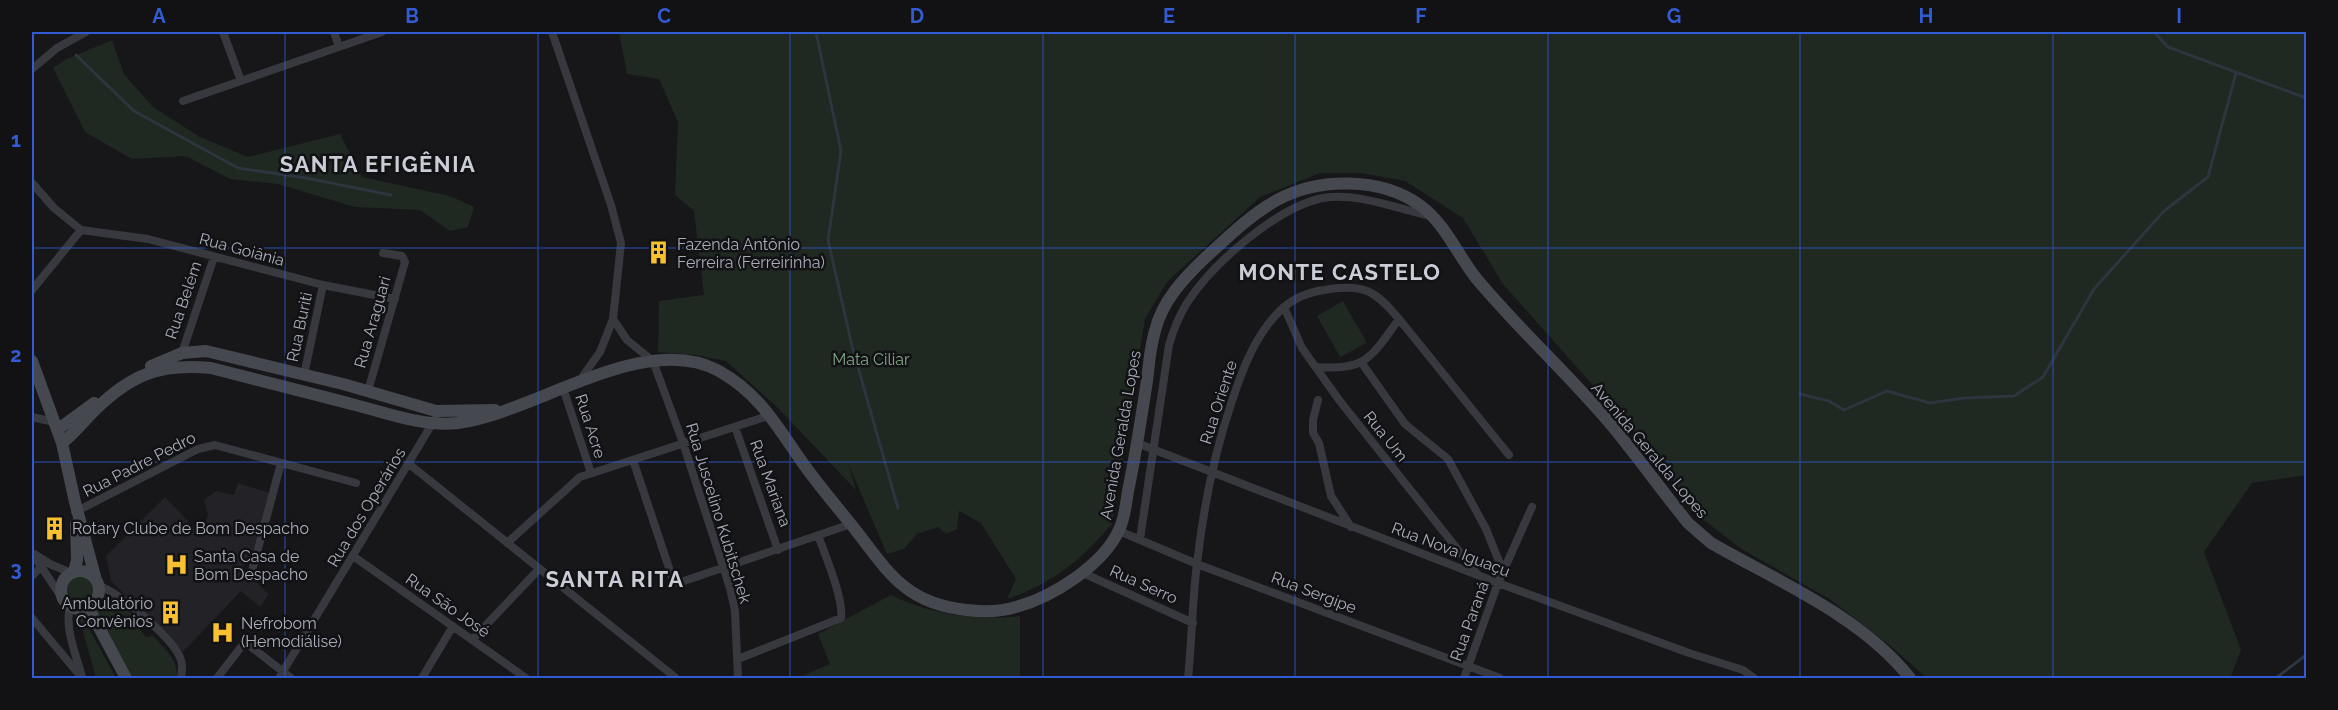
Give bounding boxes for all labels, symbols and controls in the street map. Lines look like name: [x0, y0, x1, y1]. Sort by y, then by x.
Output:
text: A: [152, 4, 166, 28]
text: B: [405, 4, 419, 28]
text: C: [657, 4, 671, 28]
text: D: [910, 4, 924, 28]
text: E: [1163, 4, 1175, 28]
text: F: [1415, 4, 1427, 28]
text: G: [1667, 4, 1681, 28]
text: H: [1919, 4, 1933, 28]
text: I: [2176, 4, 2182, 28]
text: 1: [11, 128, 21, 152]
district label: SANTA EFIGÊNIA: [280, 151, 476, 177]
street label: Rua Goiânia: [197, 229, 287, 270]
place label: Fazenda Antônio Ferreira (Ferreirinha): [677, 235, 825, 272]
building icon: Fazenda Antônio Ferreira (Ferreirinha): [646, 240, 672, 266]
street label: Rua Belém: [161, 259, 206, 342]
district label: MONTE CASTELO: [1239, 259, 1441, 285]
street label: Rua Araguari: [350, 274, 395, 370]
street label: Rua Buriti: [283, 291, 316, 364]
text: 2: [10, 343, 22, 367]
street label: Avenida Geralda Lopes: [1096, 349, 1145, 521]
park label: Mata Ciliar: [832, 350, 910, 369]
street label: Rua Oriente: [1196, 358, 1241, 446]
street label: Avenida Geralda Lopes: [1587, 379, 1712, 522]
street label: Rua Acre: [571, 392, 610, 461]
street label: Rua Um: [1360, 407, 1412, 465]
street label: Rua Juscelino Kubitschek: [682, 421, 755, 606]
street label: Rua Padre Pedro: [80, 428, 199, 501]
street label: Rua Mariana: [746, 437, 795, 529]
street label: Rua dos Operários: [323, 444, 410, 570]
building icon: Rotary Clube de Bom Despacho: [41, 515, 67, 541]
street label: Rua Nova Iguaçu: [1389, 518, 1513, 581]
place label: Rotary Clube de Bom Despacho: [72, 519, 309, 538]
place label: Santa Casa de Bom Despacho: [194, 547, 308, 584]
hospital icon: Santa Casa de Bom Despacho: [163, 552, 189, 578]
text: 3: [10, 557, 22, 581]
street label: Rua Serro: [1107, 561, 1181, 608]
district label: SANTA RITA: [545, 566, 685, 592]
street label: Rua Sergipe: [1269, 568, 1359, 617]
street label: Rua São José: [402, 569, 493, 641]
street label: Rua Paraná: [1446, 579, 1493, 664]
place label: Ambulatório Convênios: [62, 594, 153, 631]
building icon: Ambulatório Convênios: [158, 599, 184, 625]
place label: Nefrobom (Hemodiálise): [241, 614, 342, 651]
hospital icon: Nefrobom (Hemodiálise): [210, 619, 236, 645]

